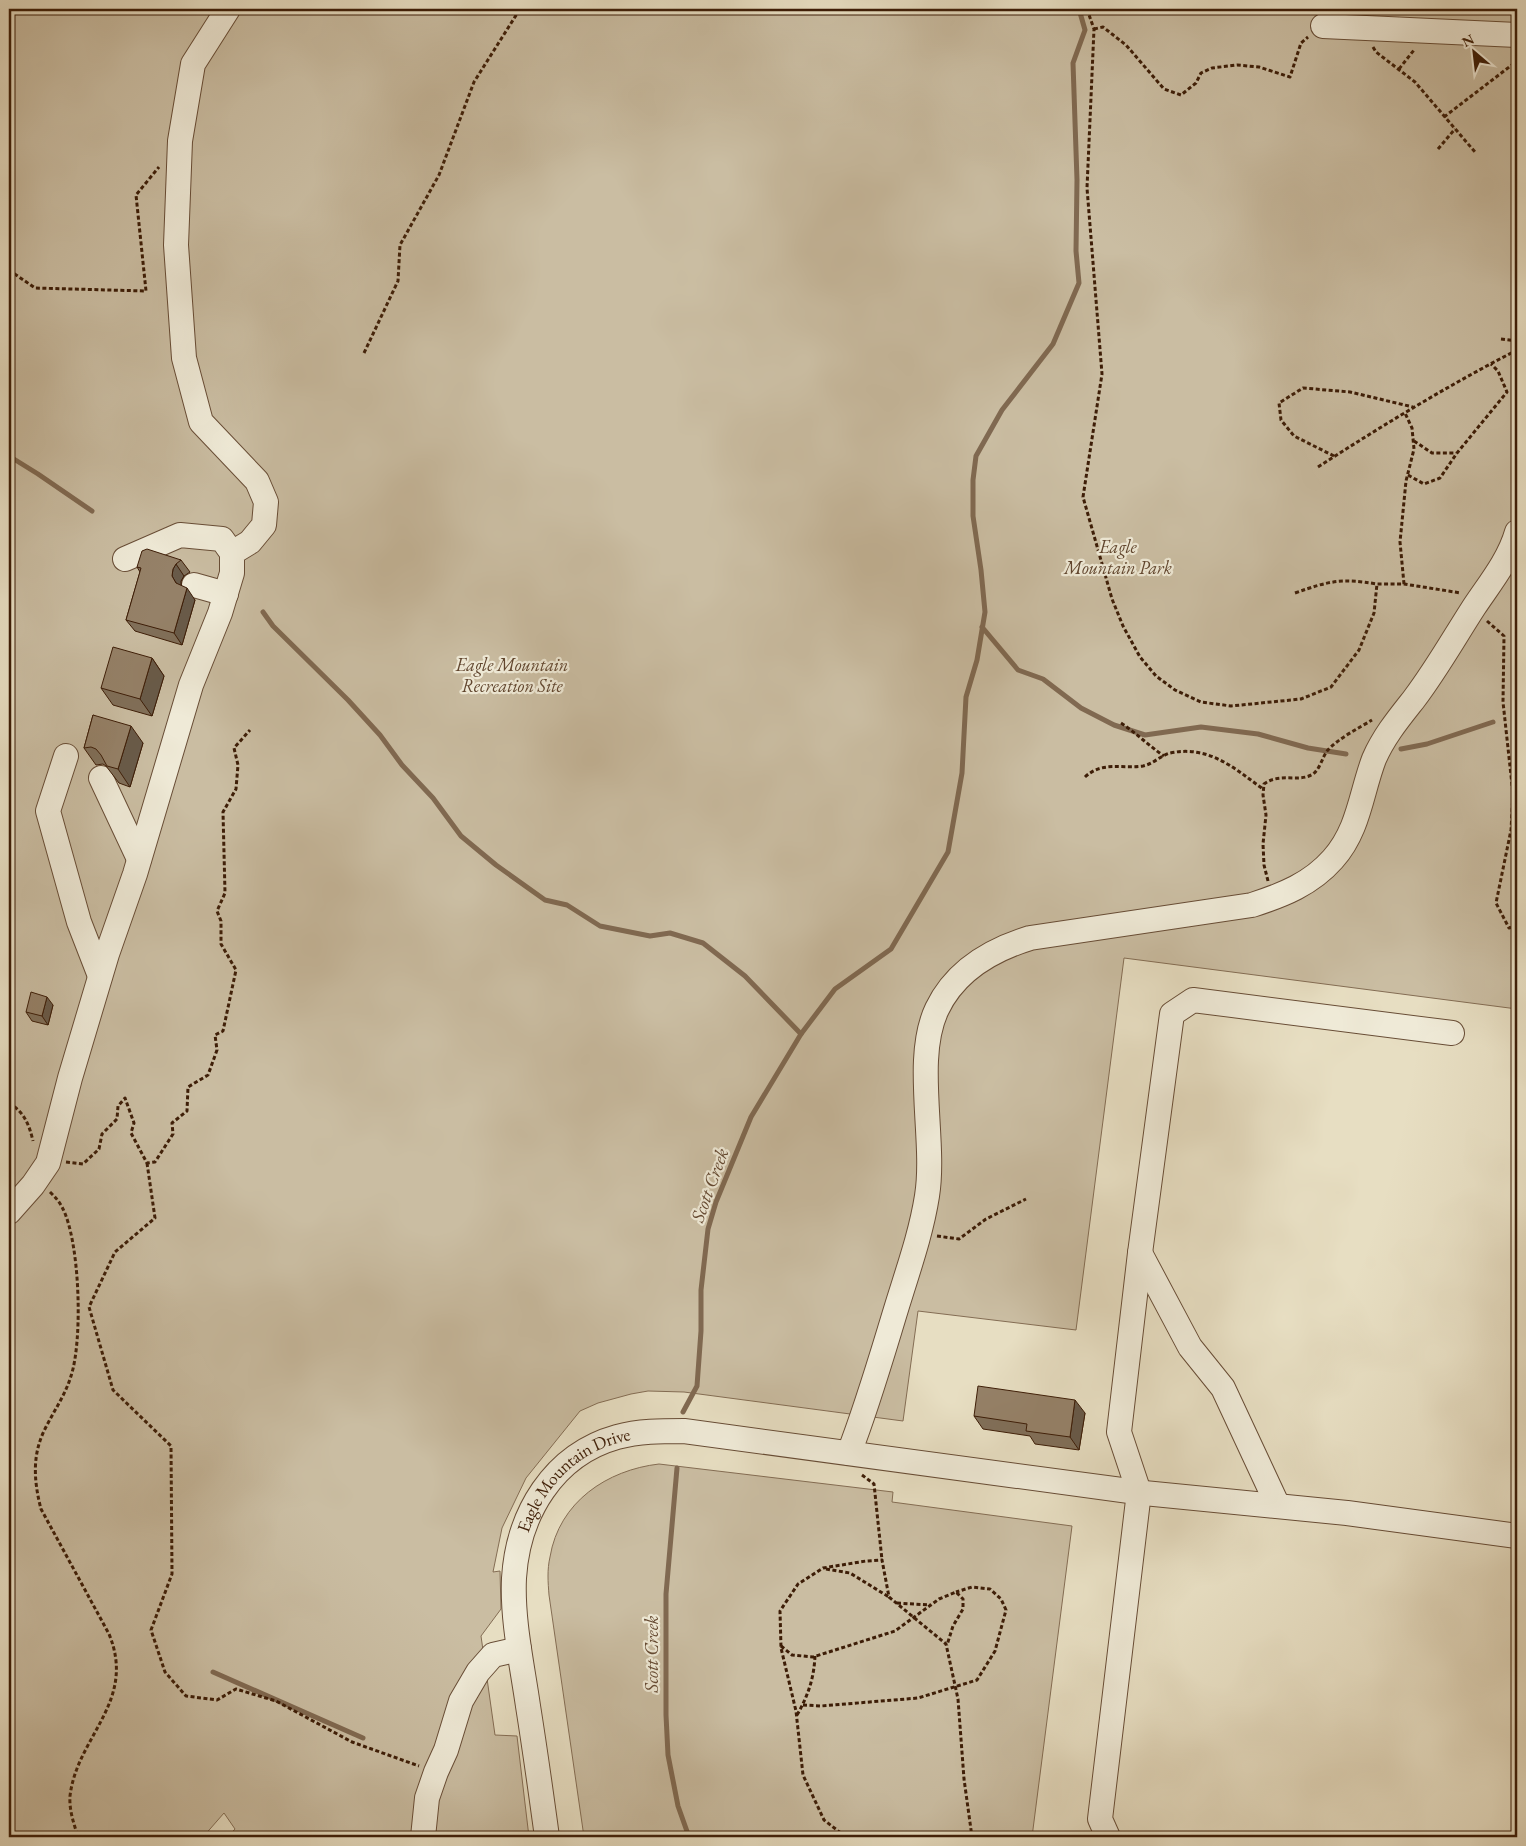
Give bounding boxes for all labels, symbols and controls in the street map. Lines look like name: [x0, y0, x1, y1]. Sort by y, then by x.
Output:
north arrow: [1448, 28, 1498, 78]
text: N: [1459, 30, 1478, 51]
park label: Eagle Mountain Park: [1063, 535, 1172, 579]
park label: Eagle Mountain Recreation Site: [455, 653, 568, 697]
water label: Scott Creek: [684, 1144, 734, 1227]
street label: Eagle Mountain Drive: [511, 1422, 632, 1535]
water label: Scott Creek: [639, 1615, 664, 1693]

